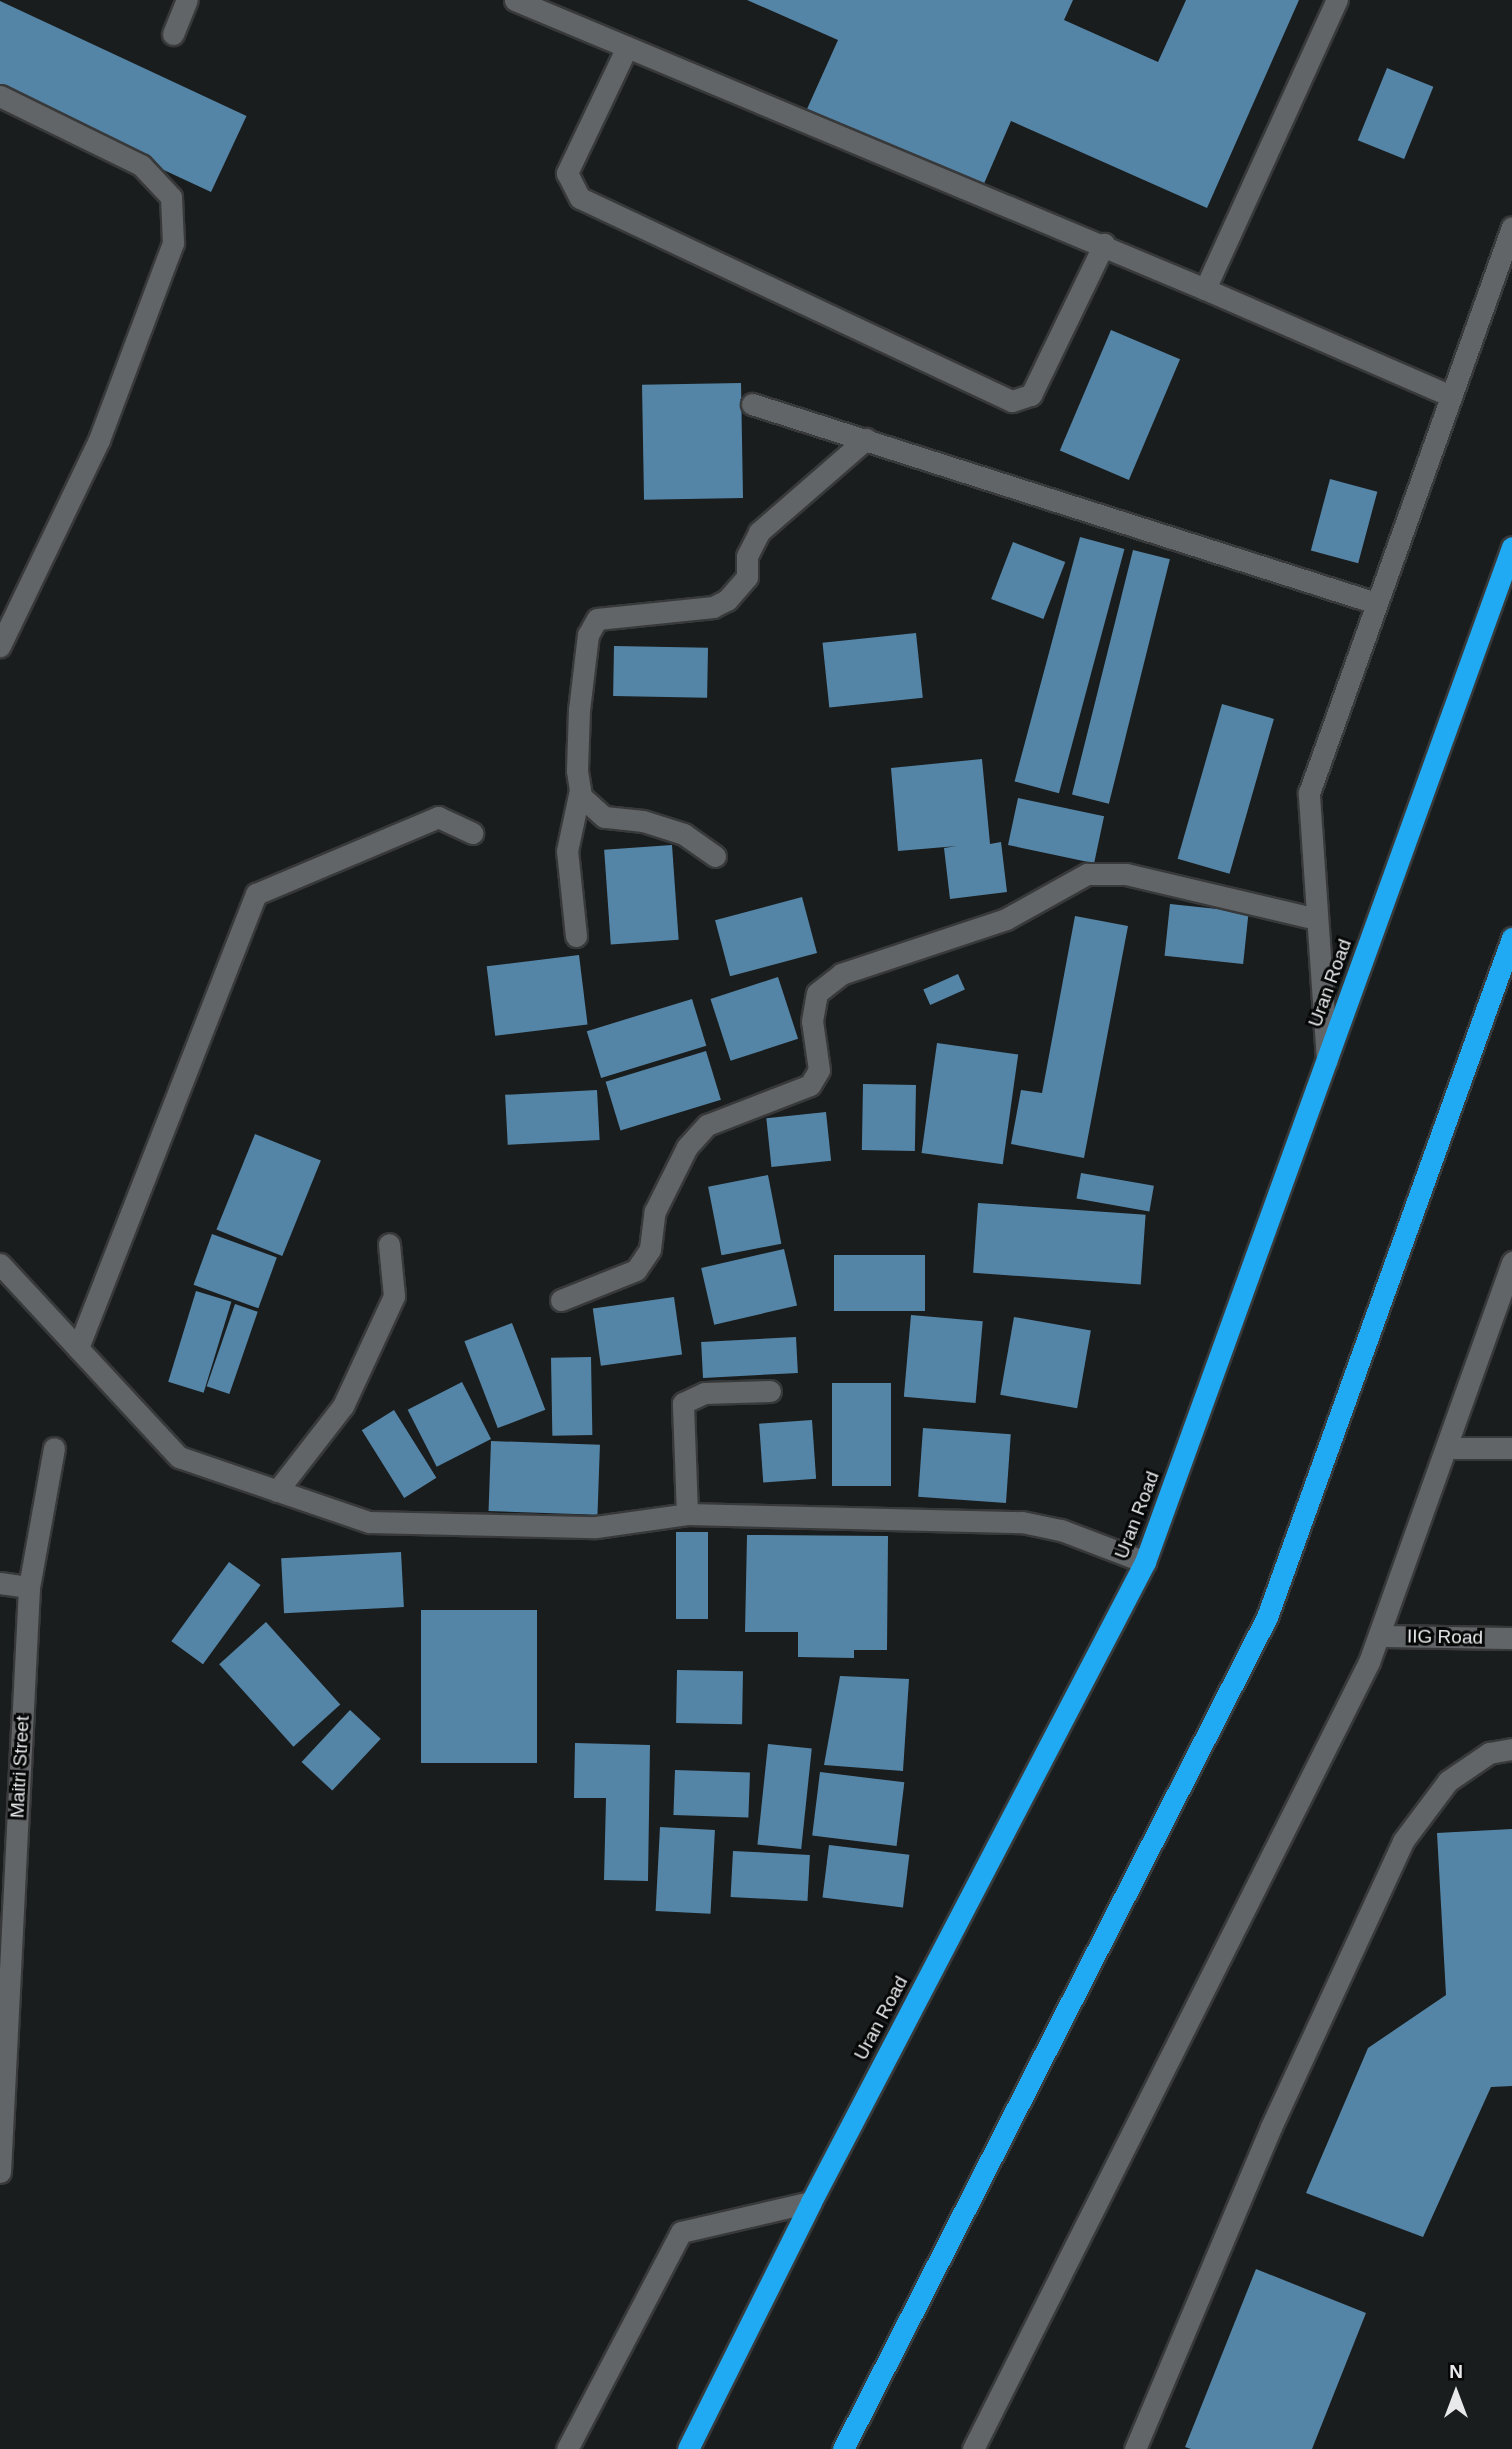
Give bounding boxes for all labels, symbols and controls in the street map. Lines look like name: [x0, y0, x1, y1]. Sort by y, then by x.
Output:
street label: Uran Road: [1304, 936, 1356, 1030]
street label: Uran Road: [1110, 1468, 1164, 1562]
street label: IIG Road: [1407, 1625, 1483, 1649]
street label: Maitri Street: [6, 1715, 34, 1819]
street label: Uran Road: [849, 1972, 913, 2064]
north arrow: [1421, 2358, 1491, 2428]
text: N: [1449, 2361, 1463, 2382]

